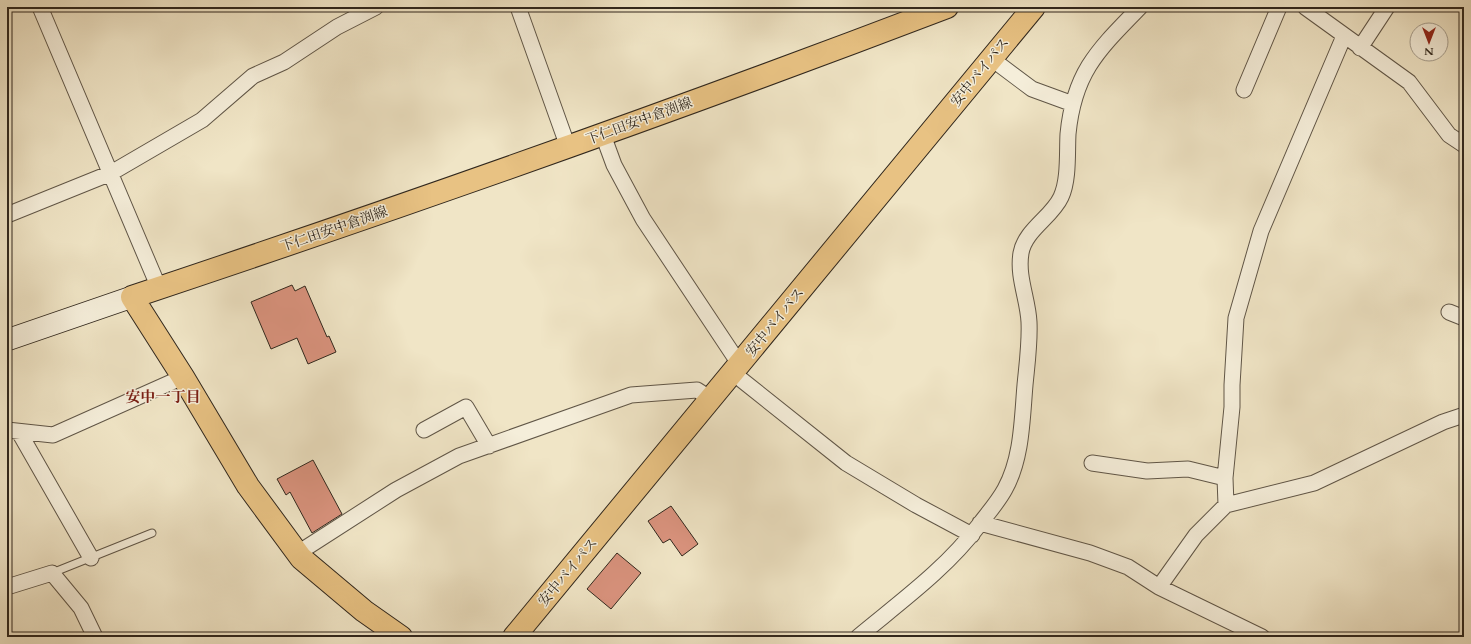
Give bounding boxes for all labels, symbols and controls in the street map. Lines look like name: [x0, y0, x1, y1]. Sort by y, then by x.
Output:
north arrow: [1409, 22, 1449, 62]
street label: 安中バイパス: [946, 33, 1014, 111]
text: N: [1424, 44, 1434, 59]
street label: 下仁田安中倉渕線: [583, 93, 695, 149]
street label: 下仁田安中倉渕線: [278, 202, 390, 256]
street label: 安中バイパス: [741, 283, 809, 361]
district label: 安中一丁目: [125, 387, 201, 407]
street label: 安中バイパス: [534, 534, 602, 610]

